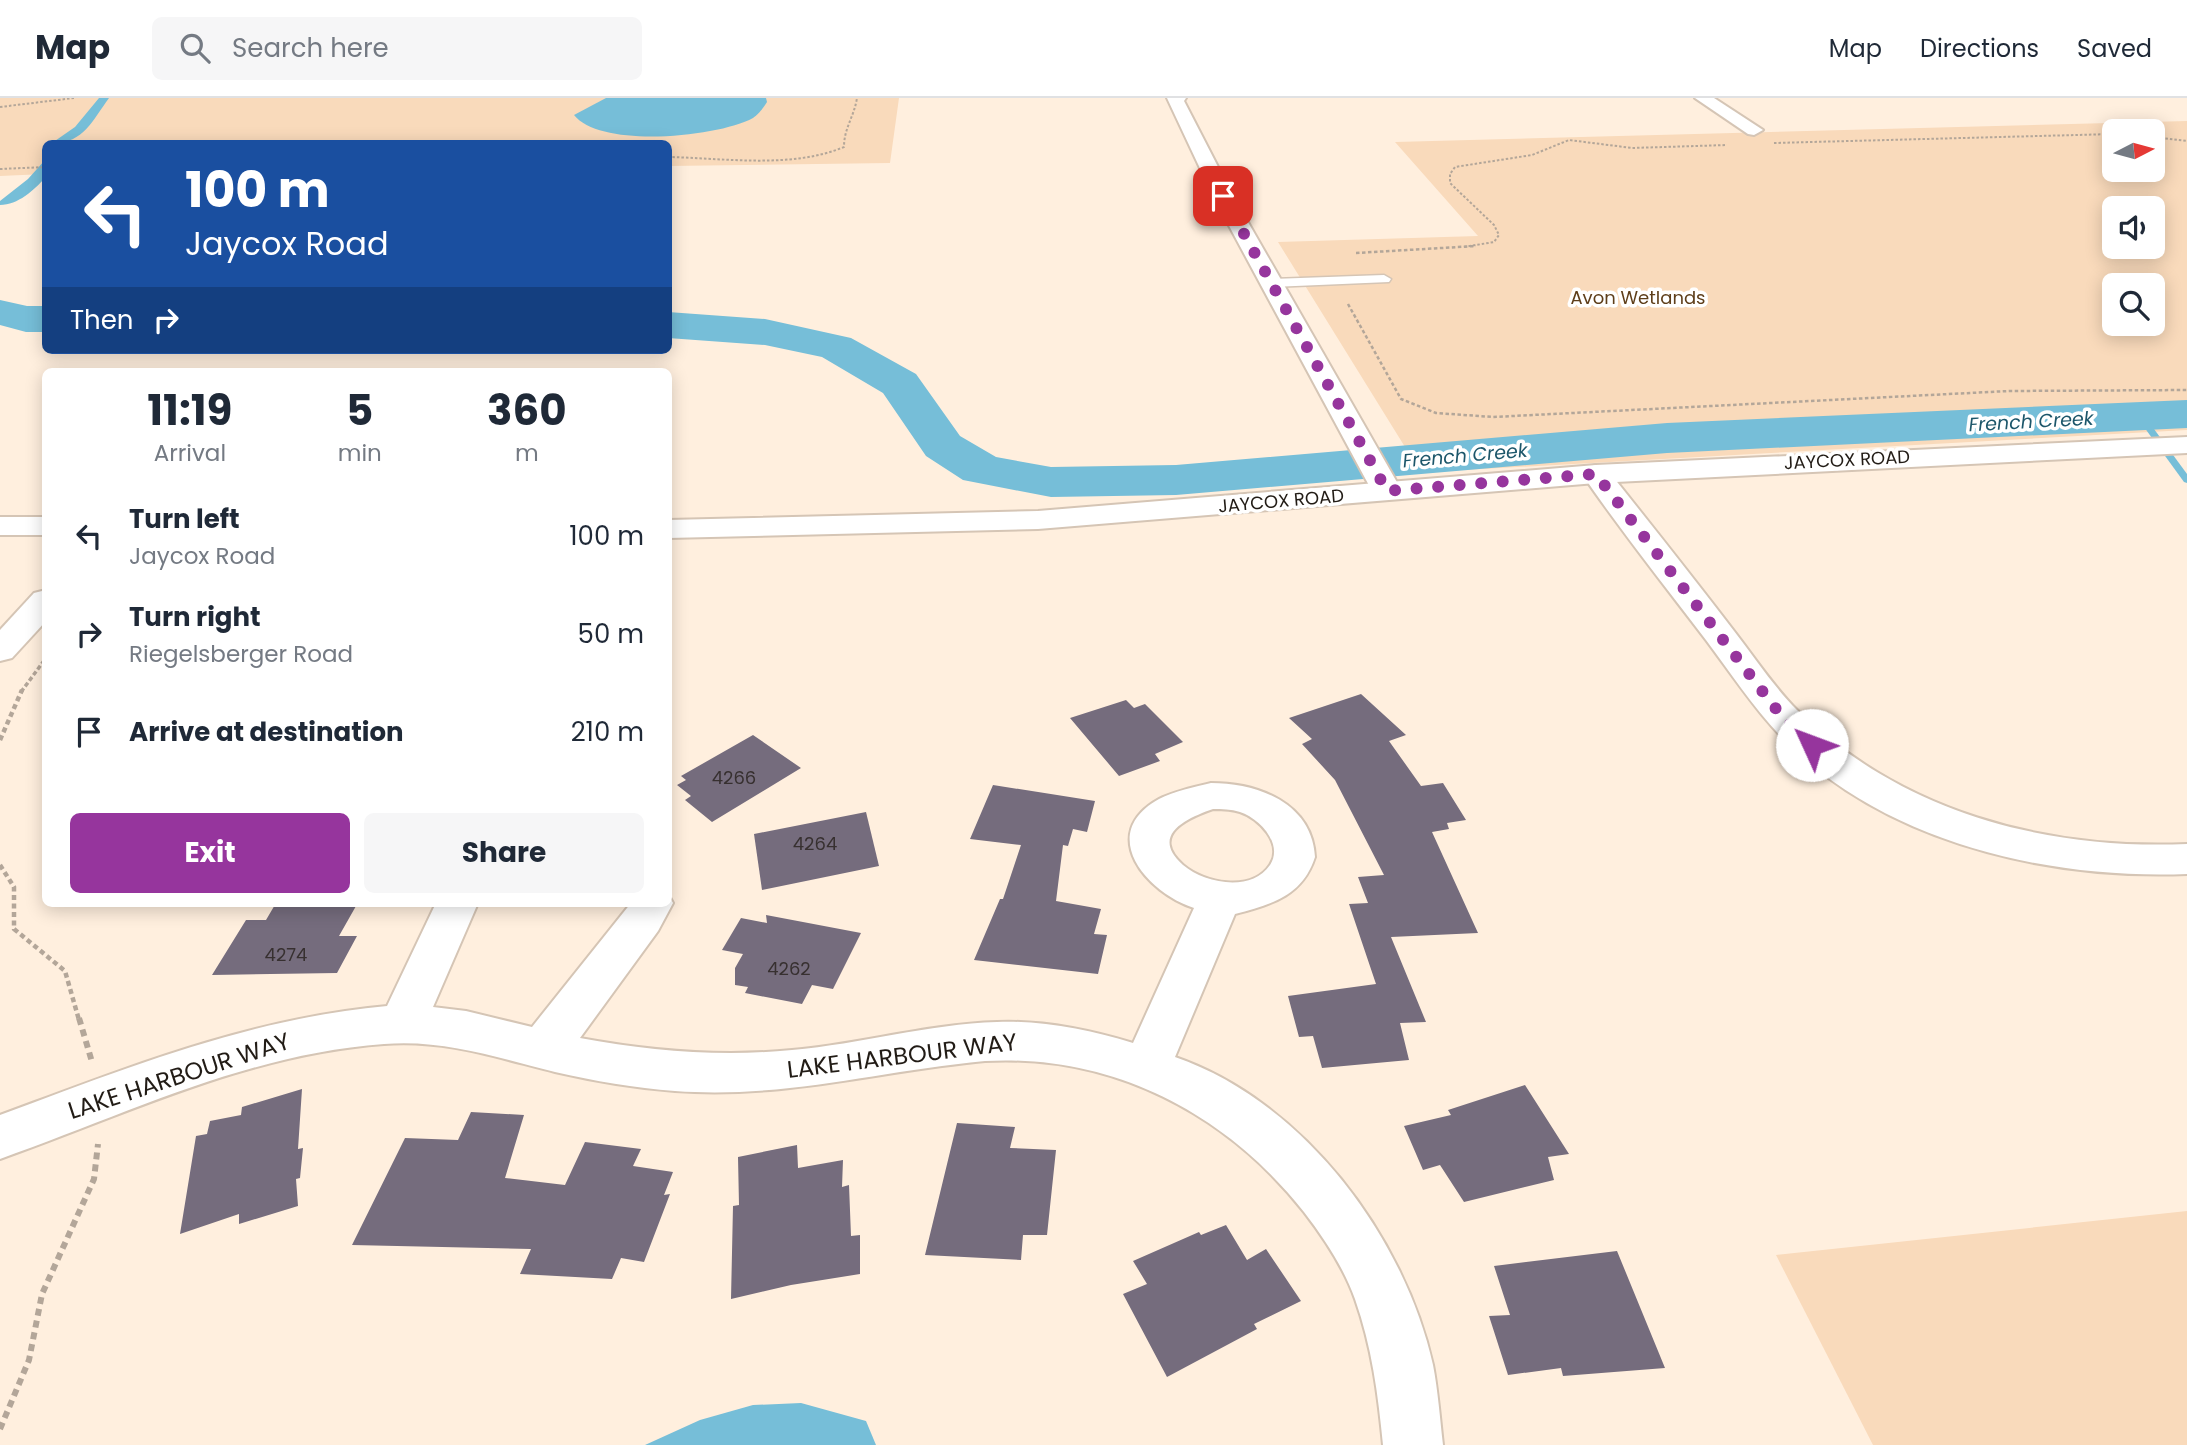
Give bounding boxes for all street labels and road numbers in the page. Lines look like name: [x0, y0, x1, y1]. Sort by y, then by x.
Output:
street label: JAYCOX ROAD: [1783, 444, 1911, 475]
street label: JAYCOX ROAD: [1217, 483, 1345, 518]
street label: LAKE HARBOUR WAY: [64, 1024, 294, 1127]
street label: LAKE HARBOUR WAY: [785, 1025, 1019, 1086]

